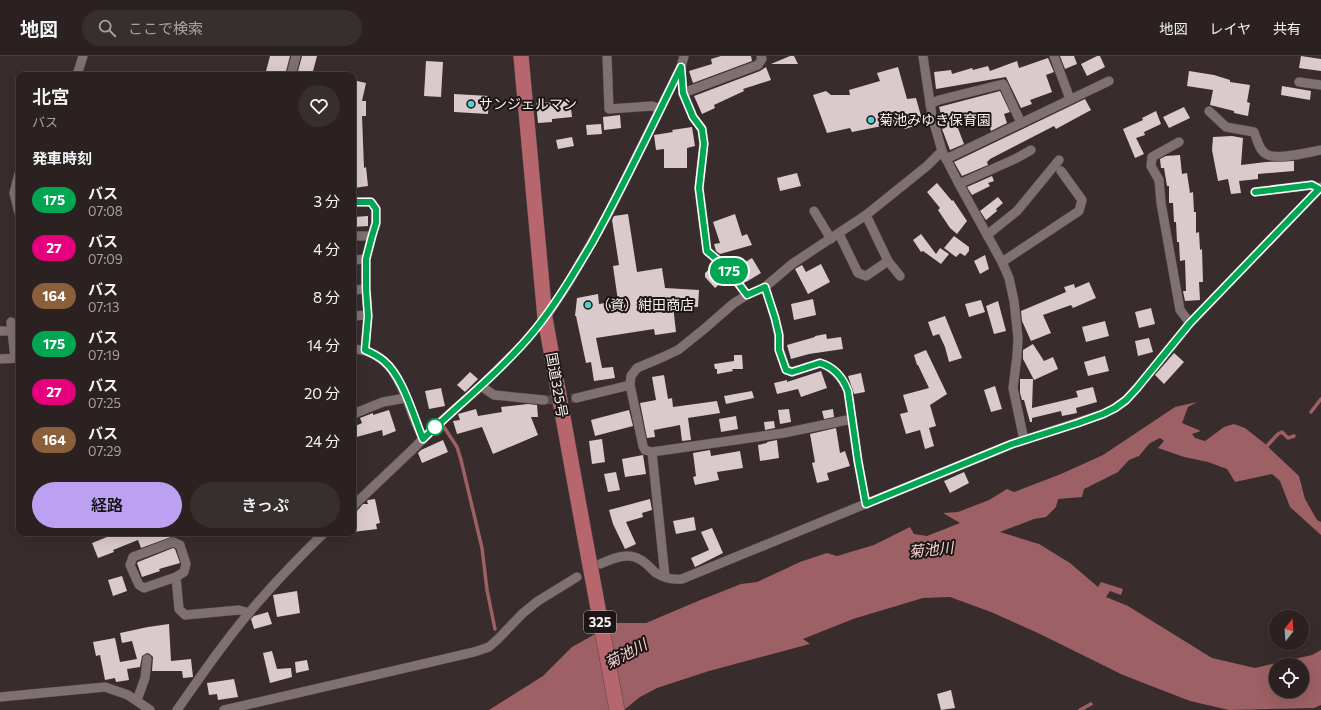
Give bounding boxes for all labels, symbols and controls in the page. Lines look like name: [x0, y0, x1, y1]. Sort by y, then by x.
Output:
search box: [82, 10, 362, 46]
text: 地図: [20, 17, 58, 40]
icon: search: [96, 17, 118, 39]
text: ここで検索: [128, 19, 203, 37]
text: 地図: [1159, 20, 1187, 37]
text: レイヤ: [1209, 20, 1251, 37]
text: 共有: [1273, 20, 1301, 37]
text: 北宮: [32, 85, 70, 108]
button: heart: [298, 85, 340, 127]
place label: サンジェルマン: [479, 95, 577, 112]
marker: サンジェルマン: [466, 99, 476, 109]
place label: 菊池みゆき保育園: [879, 111, 991, 128]
text: バス: [32, 114, 58, 130]
marker: 菊池みゆき保育園: [866, 115, 876, 125]
text: 発車時刻: [32, 149, 92, 167]
text: バス: [88, 184, 118, 202]
text: 175: [43, 191, 65, 208]
text: 3 分: [314, 192, 340, 210]
text: 07:08: [88, 203, 123, 219]
text: バス: [88, 232, 118, 250]
text: 27: [46, 239, 62, 256]
text: 4 分: [313, 240, 340, 258]
text: 07:09: [88, 251, 123, 267]
line badge: 175: [706, 258, 752, 284]
text: 175: [718, 262, 740, 279]
text: バス: [88, 280, 118, 298]
text: 164: [42, 287, 66, 304]
text: 8 分: [313, 288, 340, 306]
place label: （資）紺田商店: [596, 296, 694, 313]
text: 07:13: [88, 299, 119, 315]
marker: （資）紺田商店: [583, 300, 593, 310]
text: バス: [88, 328, 118, 346]
text: 175: [43, 335, 65, 352]
text: 14 分: [307, 336, 340, 354]
text: 07:19: [88, 347, 120, 363]
street label: 国道325号: [543, 351, 572, 419]
text: バス: [88, 376, 118, 394]
text: 27: [46, 383, 62, 400]
text: 20 分: [304, 384, 340, 402]
text: 07:25: [88, 395, 121, 411]
unlabelled marker: [426, 418, 444, 436]
text: バス: [88, 424, 118, 442]
text: 164: [42, 431, 66, 448]
text: 24 分: [305, 432, 340, 450]
text: 07:29: [88, 443, 121, 459]
button: 経路: [32, 482, 182, 528]
button: きっぷ: [190, 482, 340, 528]
water label: 菊池川: [908, 537, 956, 560]
north arrow: [1269, 610, 1309, 650]
map controls: [1269, 610, 1309, 698]
road number: 325: [584, 611, 616, 633]
water label: 菊池川: [601, 634, 651, 672]
button: locate: [1269, 658, 1309, 698]

